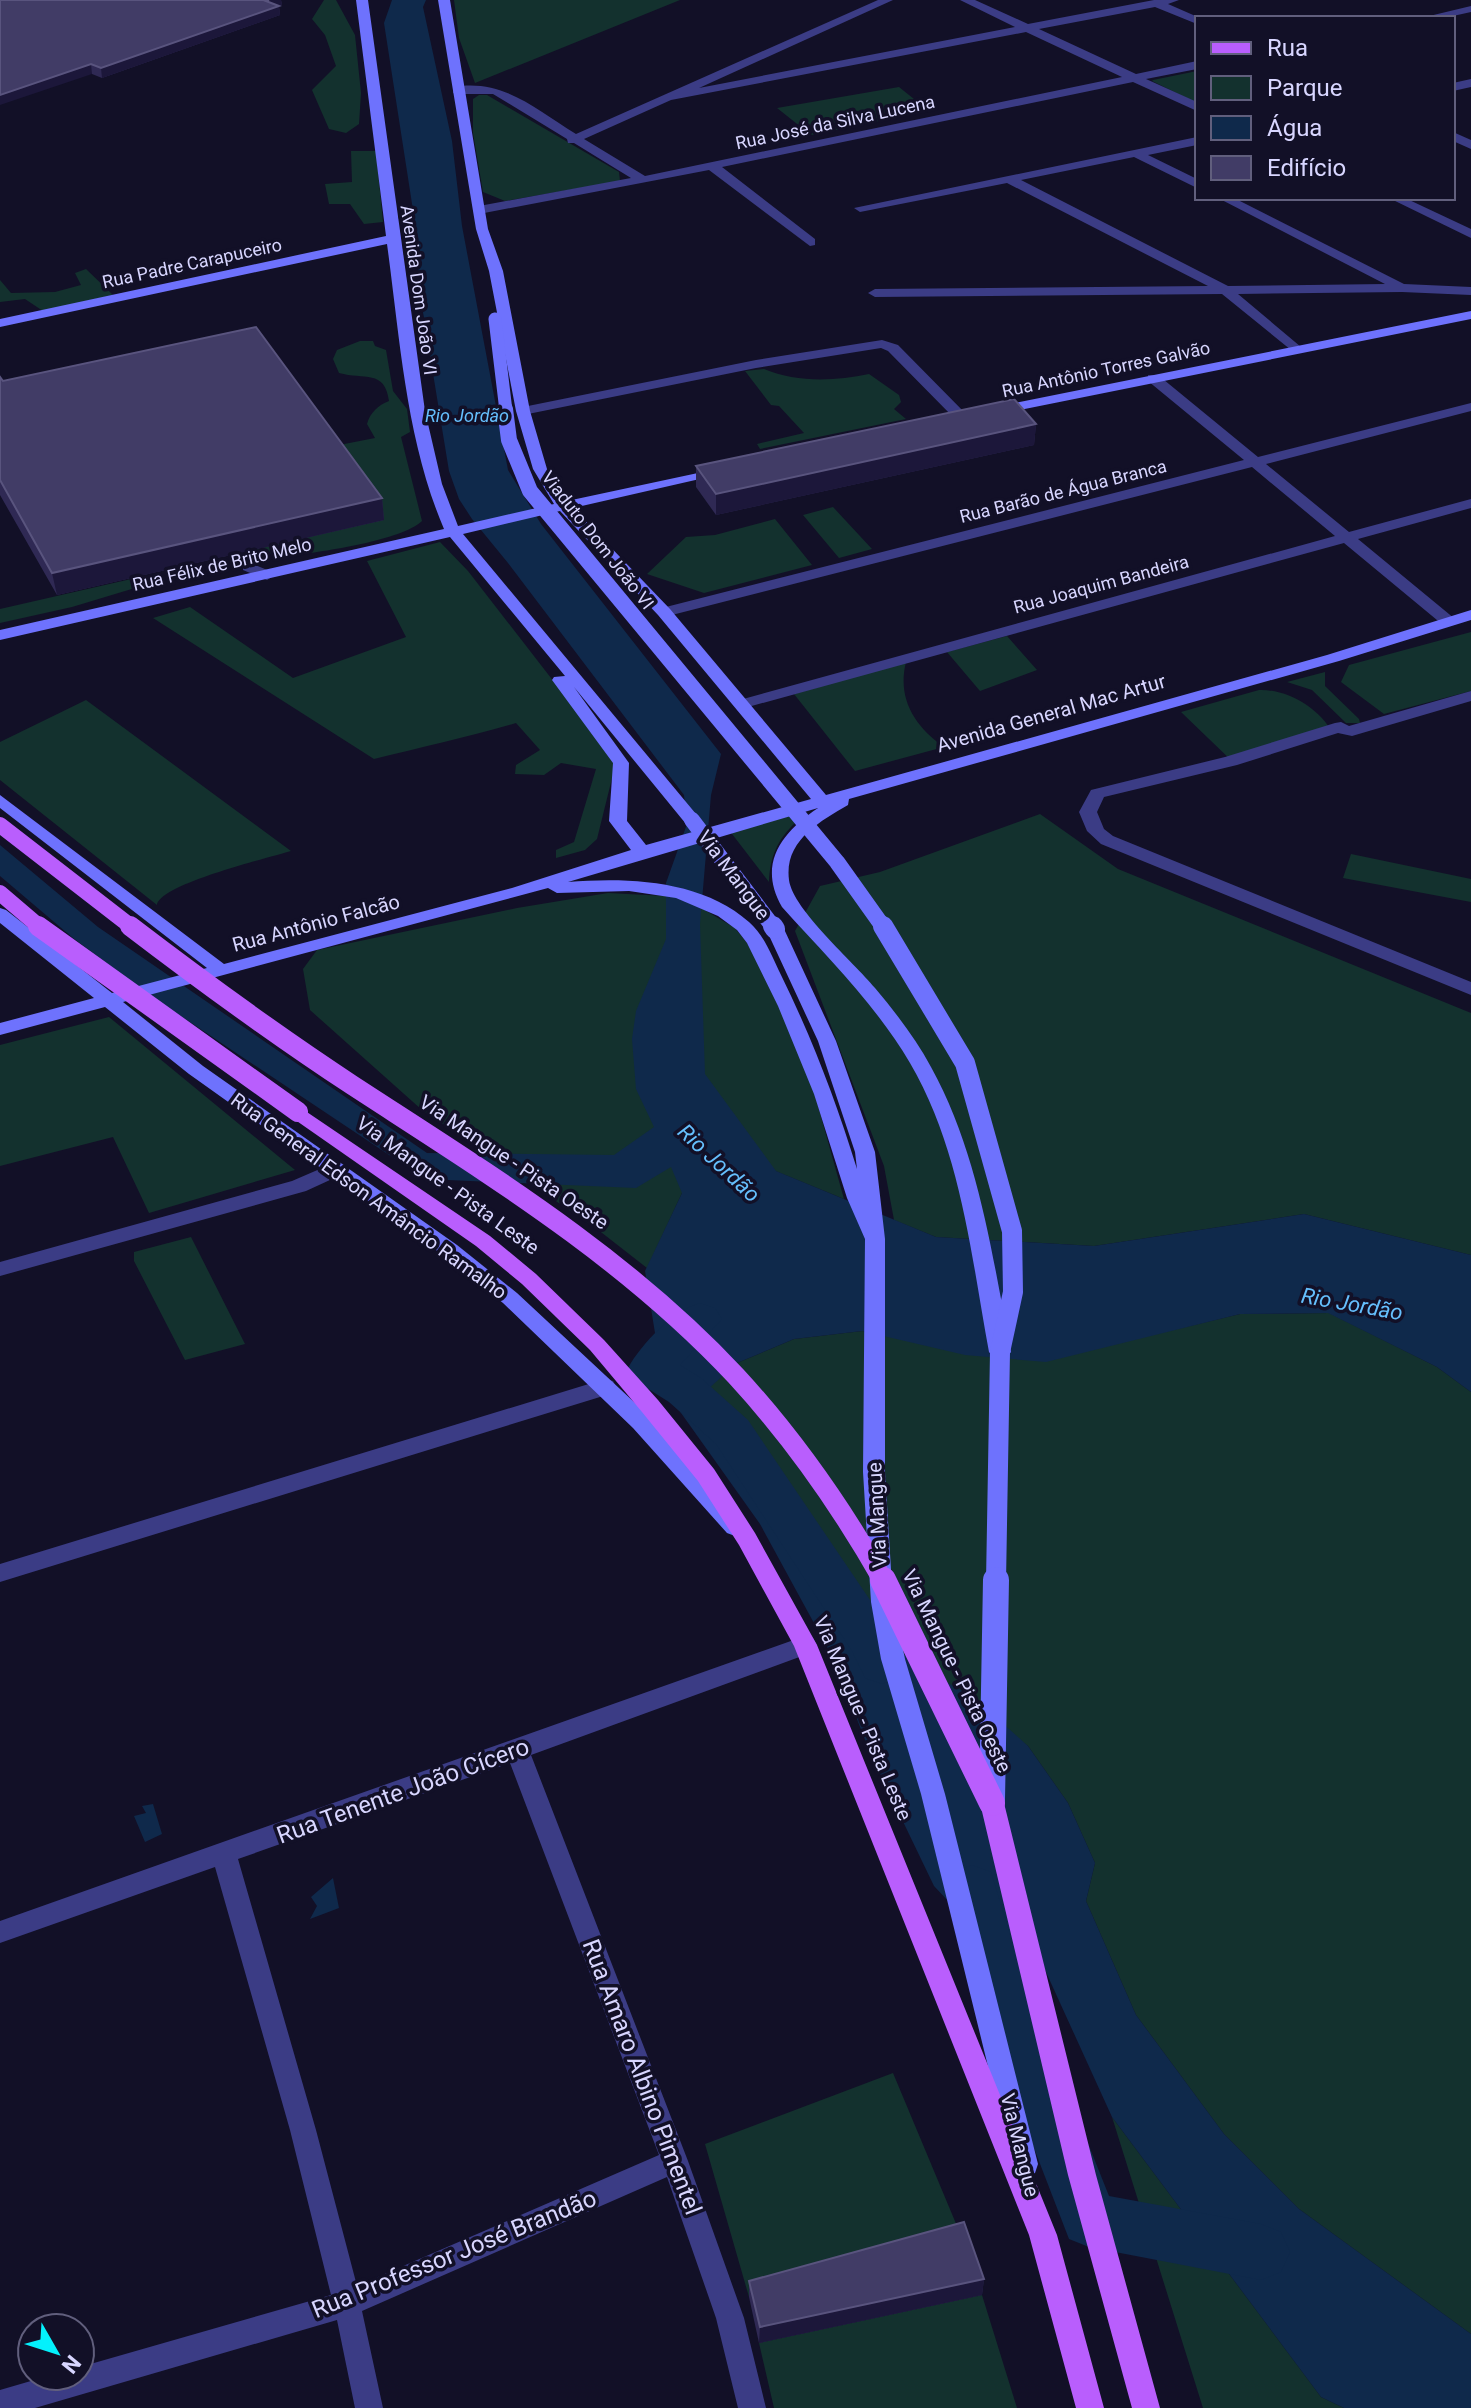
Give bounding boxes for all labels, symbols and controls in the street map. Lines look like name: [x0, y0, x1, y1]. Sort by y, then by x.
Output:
legend: [1195, 16, 1455, 200]
text: Rua: [1267, 34, 1308, 62]
text: Parque: [1267, 74, 1343, 102]
street label: Rua José da Silva Lucena: [733, 91, 937, 153]
text: Água: [1267, 114, 1322, 142]
text: Edifício: [1267, 154, 1346, 182]
street label: Avenida Dom João VI: [397, 204, 441, 376]
street label: Rua Padre Carapuceiro: [100, 234, 284, 292]
street label: Rua Antônio Torres Galvão: [1000, 337, 1212, 401]
water label: Rio Jordão: [425, 405, 509, 426]
street label: Rua Barão de Água Branca: [957, 455, 1169, 527]
street label: Viaduto Dom João VI: [538, 467, 658, 613]
street label: Rua Félix de Brito Melo: [131, 533, 313, 595]
street label: Rua Joaquim Bandeira: [1011, 550, 1191, 618]
street label: Avenida General Mac Artur: [934, 669, 1168, 757]
street label: Via Mangue: [693, 826, 775, 924]
street label: Rua Antônio Falcão: [230, 889, 402, 957]
street label: Rua General Edson Amâncio Ramalho: [226, 1088, 512, 1304]
street label: Via Mangue - Pista Oeste: [415, 1090, 613, 1234]
street label: Via Mangue - Pista Leste: [352, 1111, 544, 1259]
water label: Rio Jordão: [673, 1119, 765, 1207]
water label: Rio Jordão: [1299, 1283, 1405, 1325]
street label: Via Mangue: [862, 1462, 892, 1568]
street label: Via Mangue - Pista Oeste: [897, 1565, 1017, 1777]
street label: Via Mangue - Pista Leste: [809, 1612, 917, 1824]
street label: Rua Tenente João Cícero: [273, 1732, 533, 1850]
street label: Rua Amaro Albino Pimentel: [577, 1935, 707, 2219]
street label: Via Mangue: [996, 2091, 1044, 2199]
street label: Rua Professor José Brandão: [308, 2184, 600, 2324]
north arrow: [16, 2312, 96, 2392]
text: N: [57, 2350, 86, 2378]

